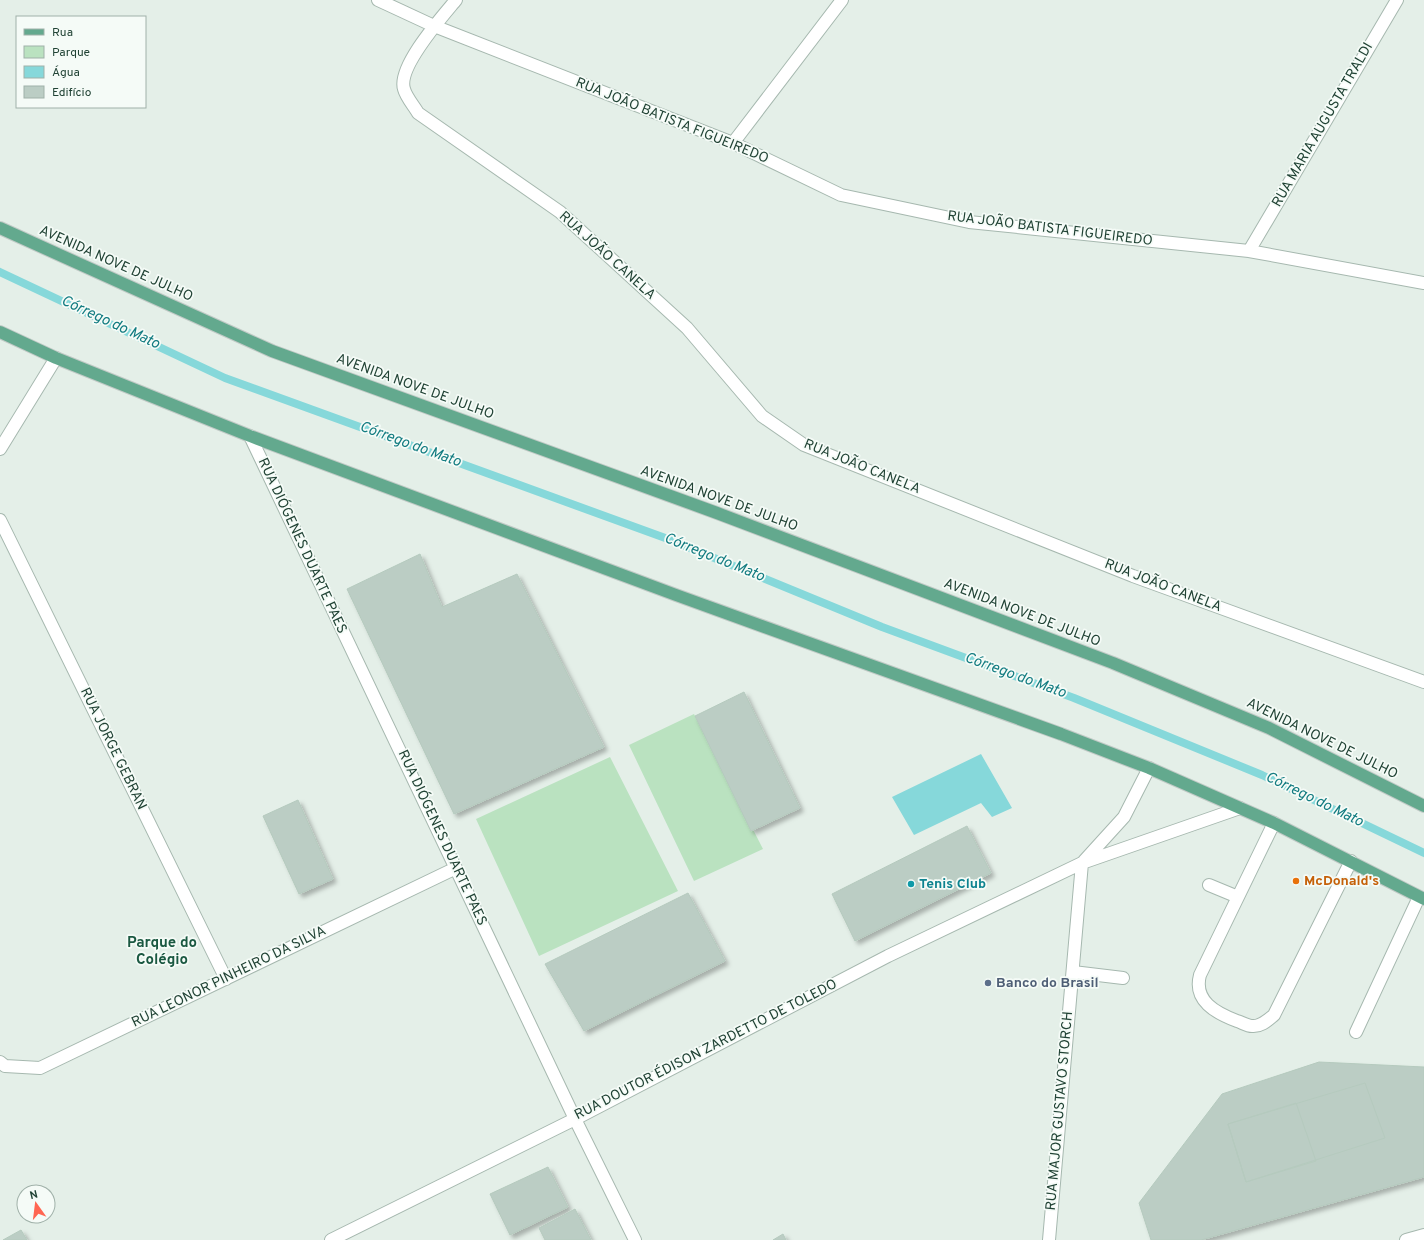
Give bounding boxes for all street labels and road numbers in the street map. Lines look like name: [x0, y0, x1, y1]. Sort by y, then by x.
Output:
street label: RUA MARIA AUGUSTA TRALDI: [1269, 40, 1377, 210]
street label: RUA JOÃO BATISTA FIGUEIREDO: [573, 74, 771, 168]
street label: RUA JOÃO CANELA: [555, 208, 659, 304]
street label: RUA JOÃO BATISTA FIGUEIREDO: [946, 208, 1154, 250]
street label: AVENIDA NOVE DE JULHO: [37, 222, 195, 306]
street label: AVENIDA NOVE DE JULHO: [334, 351, 496, 423]
street label: RUA JOÃO CANELA: [801, 436, 923, 498]
street label: RUA DIÓGENES DUARTE PAES: [254, 455, 351, 636]
street label: AVENIDA NOVE DE JULHO: [638, 463, 800, 535]
street label: RUA JOÃO CANELA: [1102, 556, 1224, 616]
street label: AVENIDA NOVE DE JULHO: [941, 575, 1103, 651]
street label: RUA JORGE GEBRAN: [76, 685, 150, 813]
street label: AVENIDA NOVE DE JULHO: [1243, 695, 1401, 783]
street label: RUA DIÓGENES DUARTE PAES: [394, 747, 491, 928]
street label: RUA LEONOR PINHEIRO DA SILVA: [129, 922, 329, 1032]
street label: RUA DOUTOR ÉDISON ZARDETTO DE TOLEDO: [571, 975, 840, 1124]
street label: RUA MAJOR GUSTAVO STORCH: [1043, 1011, 1077, 1211]

